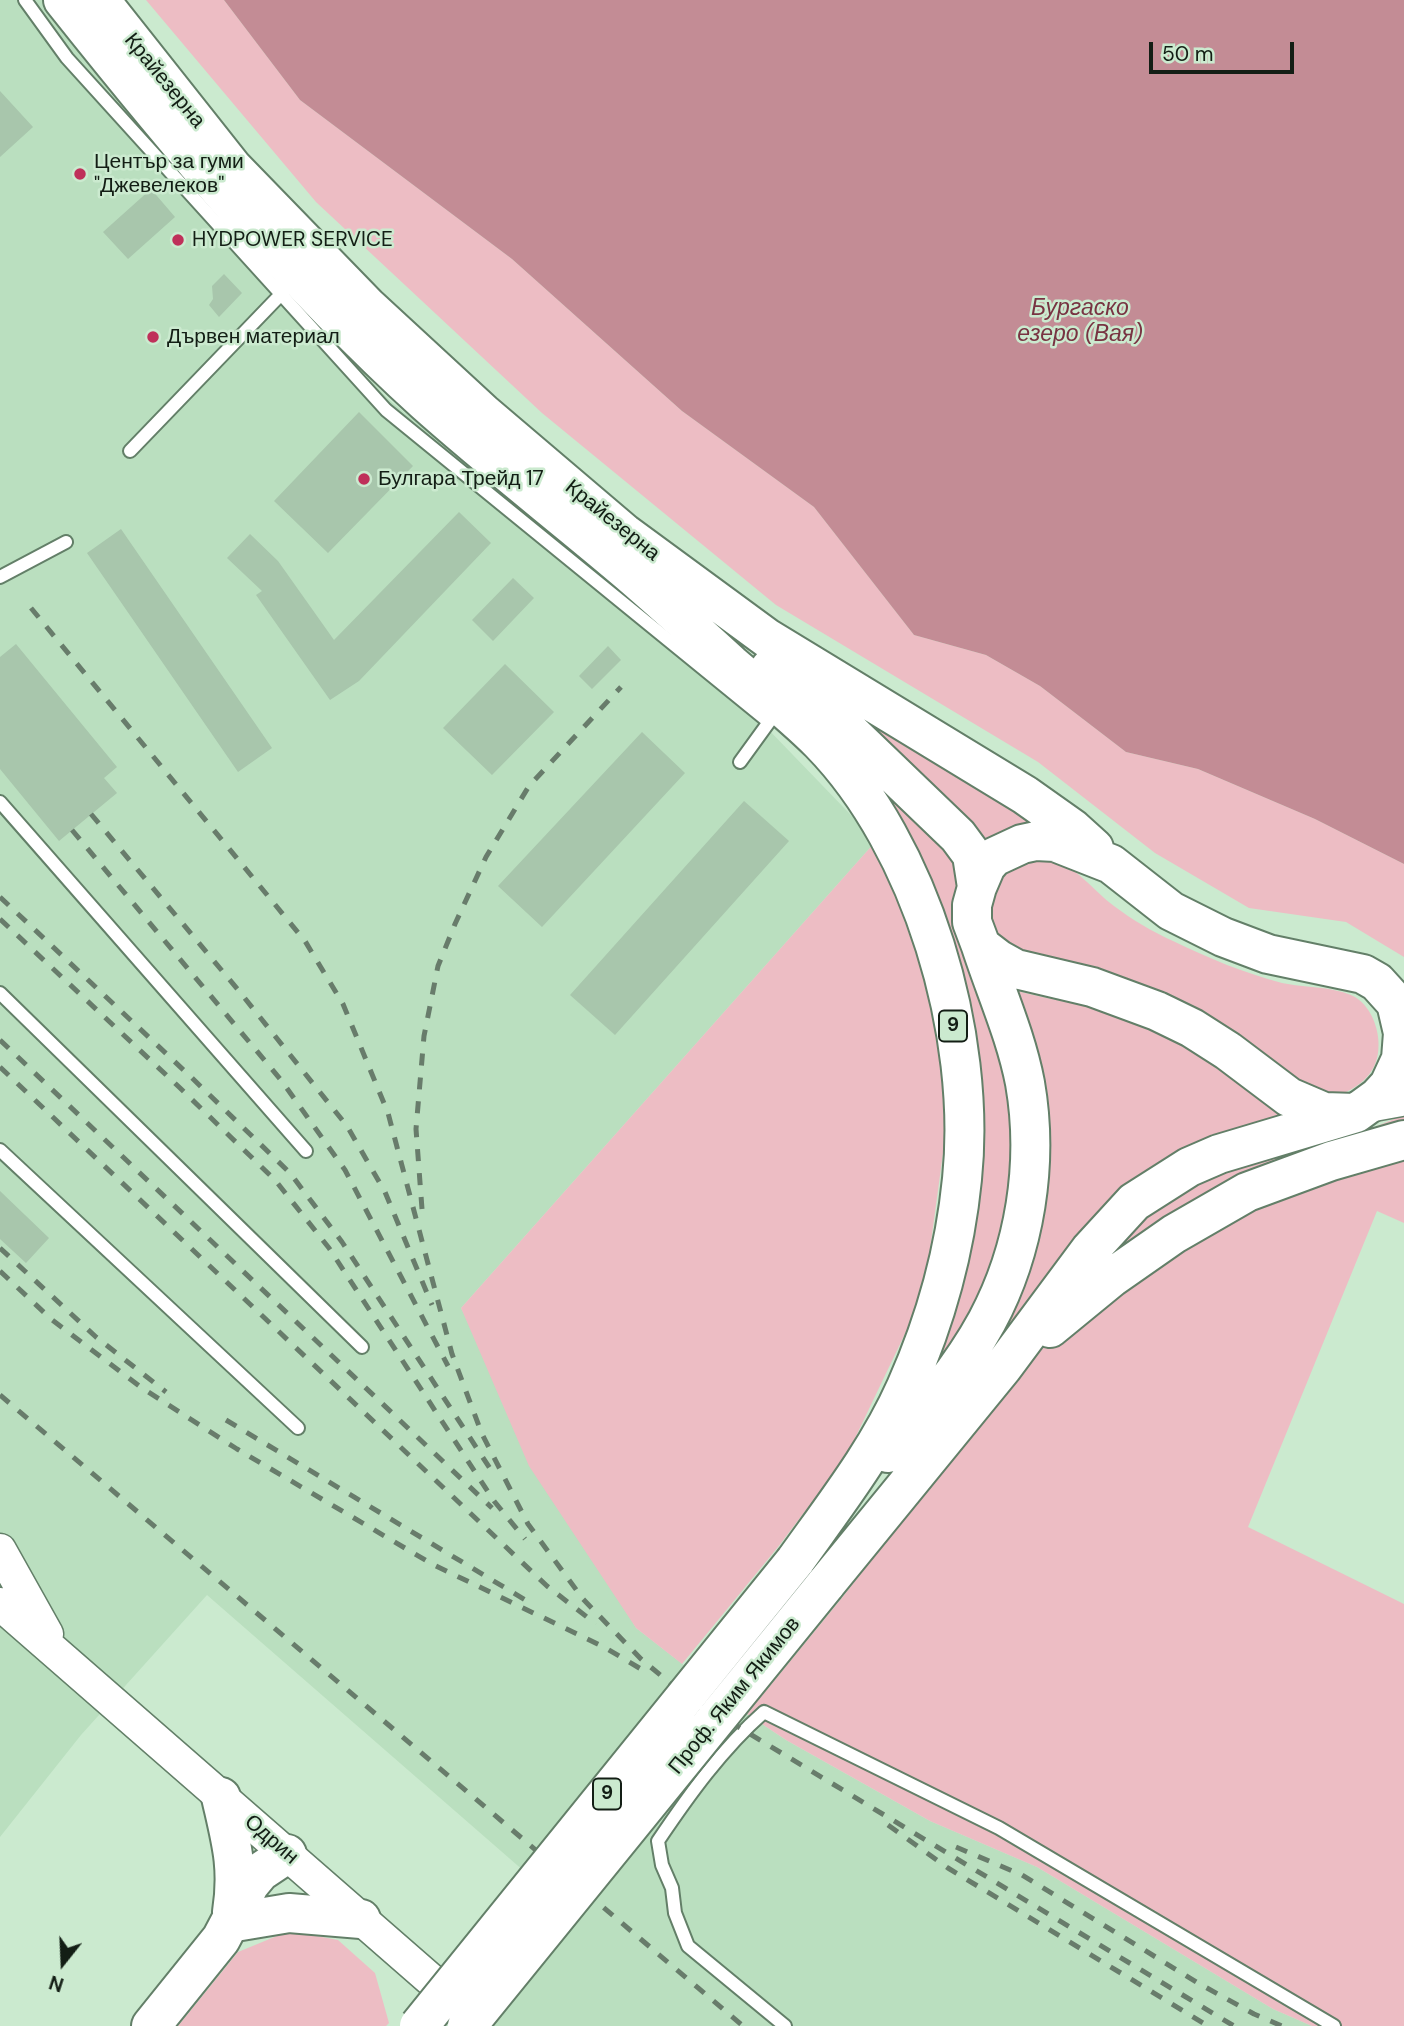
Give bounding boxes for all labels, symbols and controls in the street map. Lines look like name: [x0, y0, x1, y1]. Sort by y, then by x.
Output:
scale bar: [1152, 28, 1297, 72]
street label: Крайезерна: [118, 29, 210, 133]
text: 50 m: [1162, 40, 1213, 68]
place label: Център за гуми "Джевелеков": [94, 149, 244, 199]
marker: Център за гуми "Джевелеков": [72, 166, 88, 182]
place label: HYDPOWER SERVICE: [192, 227, 393, 253]
marker: HYDPOWER SERVICE: [170, 232, 186, 248]
water label: Бургаско езеро (Вая): [1017, 295, 1143, 349]
place label: Дървен материал: [167, 324, 340, 350]
marker: Дървен материал: [145, 329, 161, 345]
place label: Булгара Трейд 17: [378, 466, 544, 492]
marker: Булгара Трейд 17: [356, 471, 372, 487]
street label: Крайезерна: [560, 475, 664, 567]
road number: 9: [939, 1010, 967, 1042]
street label: Проф. Яким Якимов: [664, 1612, 806, 1780]
road number: 9: [593, 1778, 621, 1810]
street label: Одрин: [239, 1810, 303, 1870]
north arrow: [28, 1928, 98, 1998]
text: N: [46, 1969, 67, 1997]

